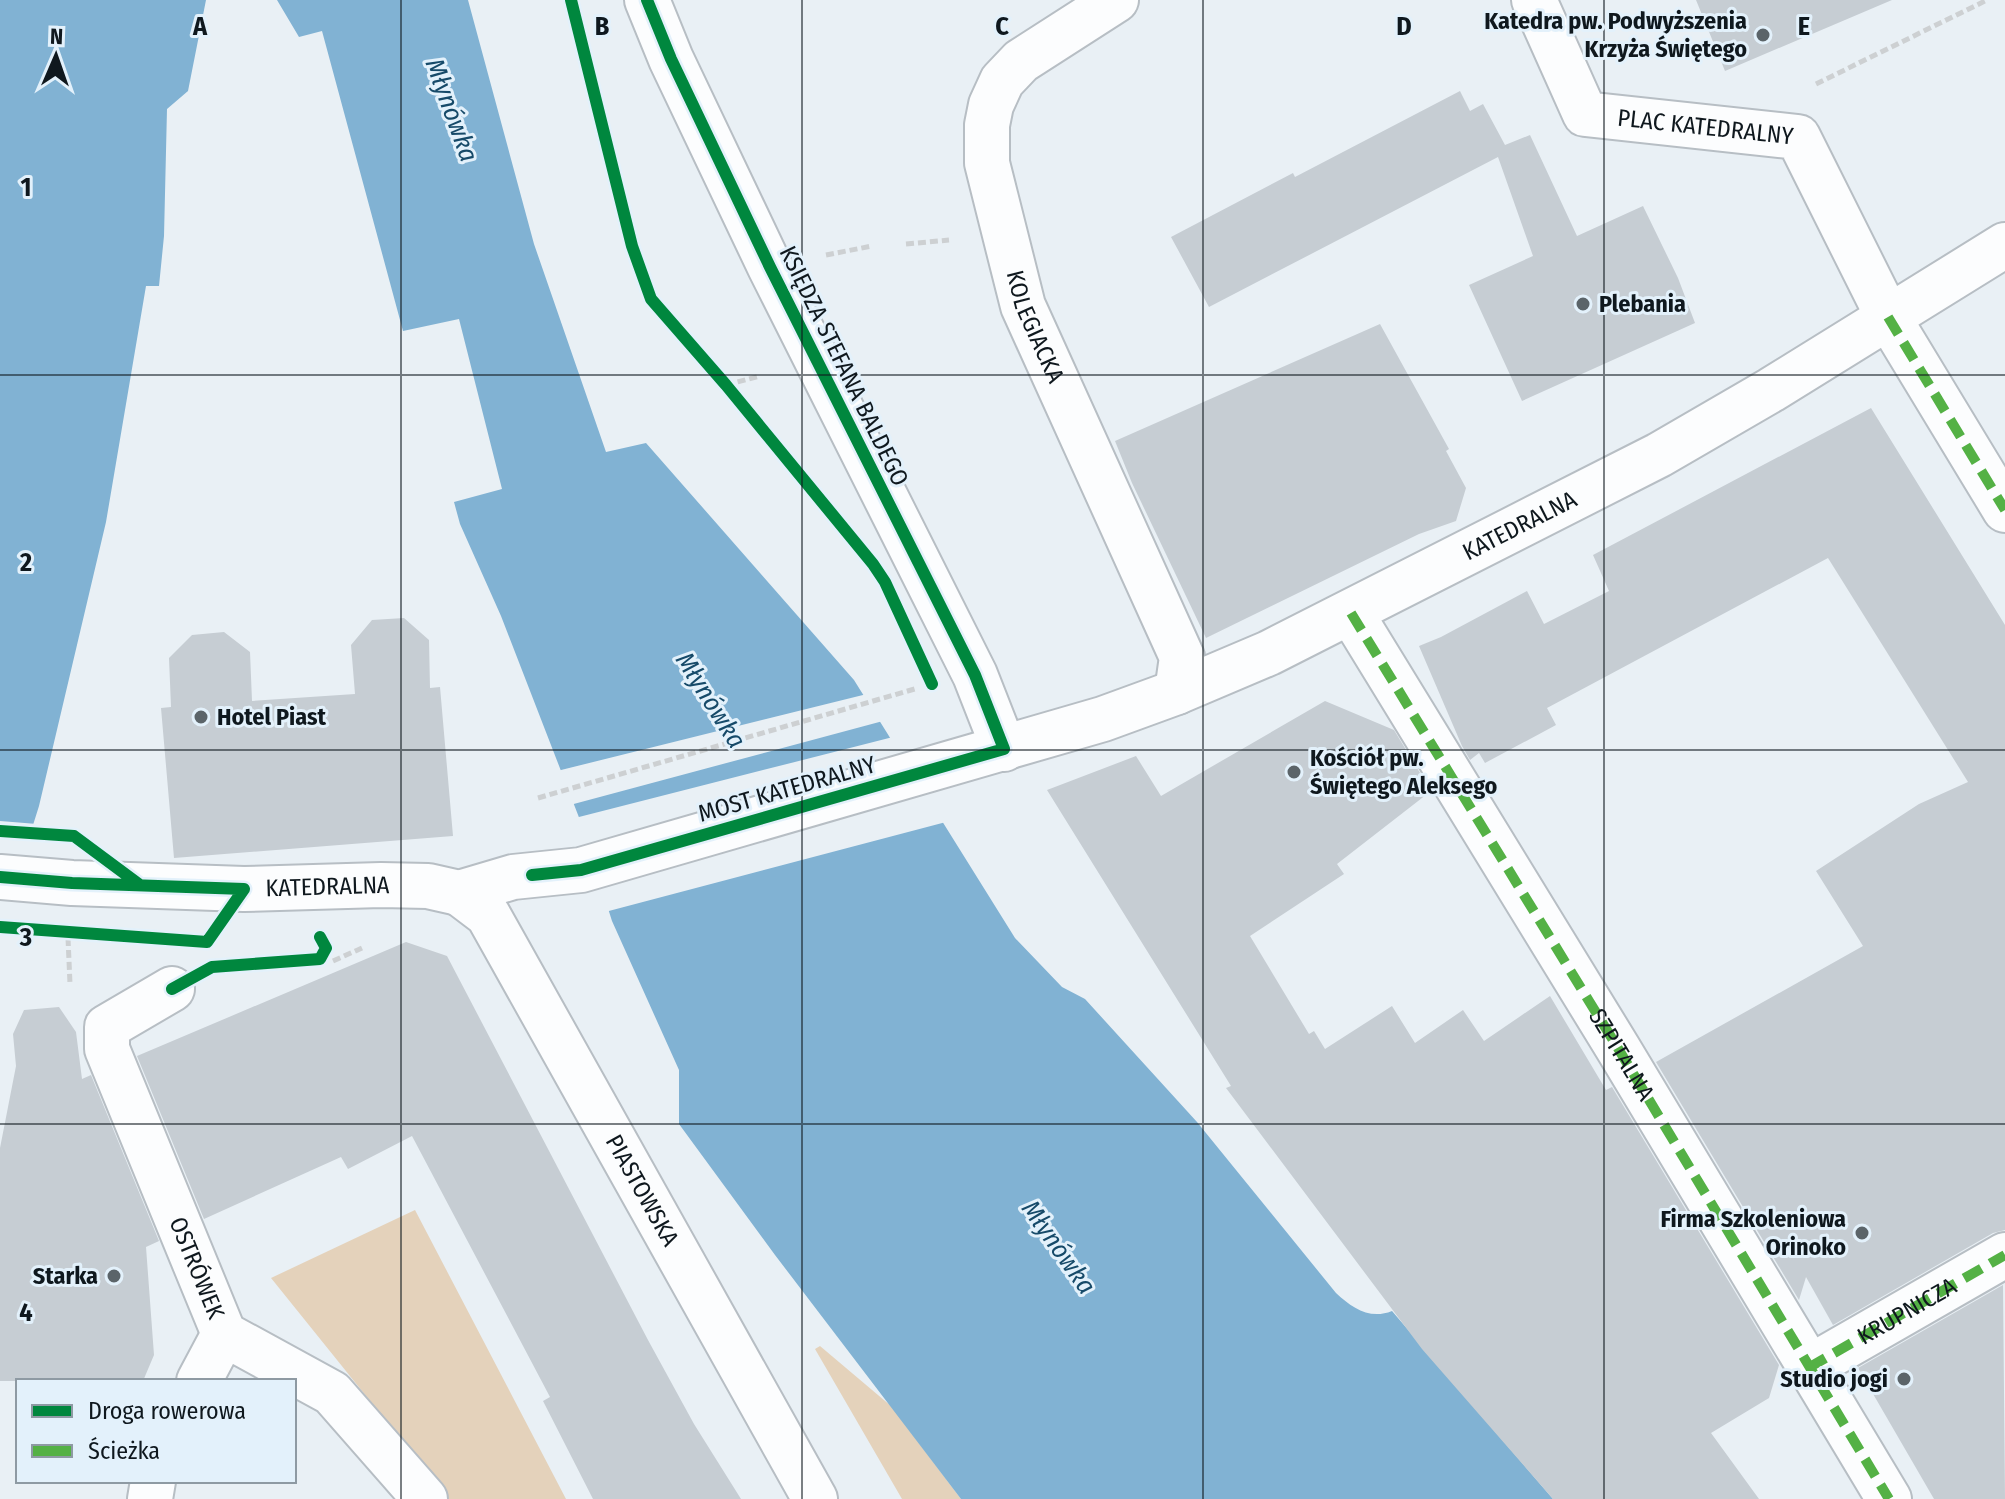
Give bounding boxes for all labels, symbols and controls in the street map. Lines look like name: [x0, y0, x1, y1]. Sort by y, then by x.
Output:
place label: Katedra pw. Podwyższenia Krzyża Świętego: [1484, 7, 1747, 63]
text: A: [192, 11, 208, 42]
text: B: [595, 11, 610, 42]
text: C: [995, 11, 1009, 42]
text: D: [1396, 11, 1412, 42]
text: E: [1798, 11, 1810, 42]
north arrow: [16, 16, 96, 96]
text: N: [50, 23, 64, 50]
marker: Katedra pw. Podwyższenia Krzyża Świętego: [1754, 26, 1772, 44]
water label: Młynówka: [419, 54, 484, 166]
street label: PLAC KATEDRALNY: [1616, 104, 1795, 150]
text: 1: [21, 172, 32, 203]
street label: KSIĘDZA STEFANA BALDEGO: [774, 242, 914, 490]
street label: KOLEGIACKA: [1001, 267, 1070, 388]
place label: Plebania: [1599, 290, 1686, 318]
marker: Plebania: [1574, 295, 1592, 313]
street label: KATEDRALNA: [1458, 485, 1582, 566]
text: 2: [19, 547, 32, 578]
water label: Młynówka: [669, 647, 752, 754]
place label: Hotel Piast: [217, 703, 327, 731]
marker: Hotel Piast: [192, 708, 210, 726]
place label: Kościół pw. Świętego Aleksego: [1310, 744, 1498, 800]
street label: MOST KATEDRALNY: [695, 750, 879, 828]
marker: Kościół pw. Świętego Aleksego: [1285, 763, 1303, 781]
street label: KATEDRALNA: [265, 871, 390, 902]
text: 3: [19, 922, 32, 953]
street label: SZPITALNA: [1583, 1004, 1660, 1106]
street label: PIASTOWSKA: [600, 1130, 685, 1251]
water label: Młynówka: [1015, 1194, 1102, 1300]
place label: Firma Szkoleniowa Orinoko: [1661, 1205, 1846, 1261]
street label: OSTRÓWEK: [164, 1213, 230, 1323]
marker: Firma Szkoleniowa Orinoko: [1853, 1224, 1871, 1242]
place label: Starka: [33, 1262, 98, 1290]
marker: Starka: [105, 1267, 123, 1285]
street label: KRUPNICZA: [1853, 1272, 1962, 1351]
text: 4: [19, 1297, 33, 1328]
place label: Studio jogi: [1780, 1365, 1888, 1393]
marker: Studio jogi: [1895, 1370, 1913, 1388]
legend: [16, 1379, 296, 1483]
text: Droga rowerowa: [88, 1397, 246, 1425]
text: Ścieżka: [88, 1437, 160, 1465]

